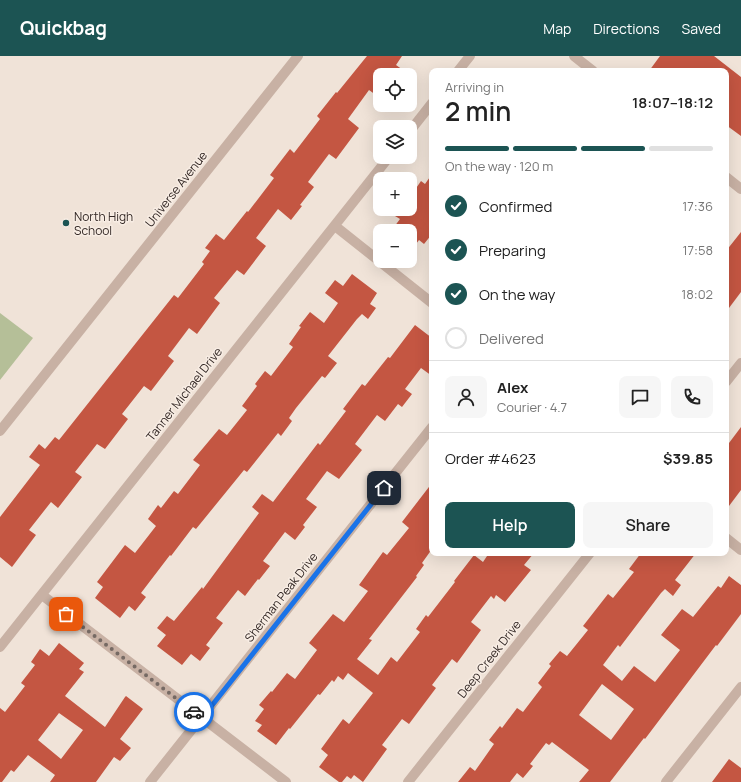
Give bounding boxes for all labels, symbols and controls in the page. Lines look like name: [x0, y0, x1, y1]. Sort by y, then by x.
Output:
text: Quickbag: [20, 15, 107, 41]
text: Map: [543, 19, 571, 38]
text: Directions: [593, 19, 660, 38]
text: Saved: [682, 19, 721, 38]
map controls: [373, 68, 417, 268]
button: locate: [373, 68, 417, 112]
text: Arriving in: [445, 78, 504, 96]
text: 18:07–18:12: [632, 92, 713, 113]
text: 2 min: [445, 93, 511, 129]
button: layers: [373, 120, 417, 164]
street label: Universe Avenue: [141, 147, 211, 231]
text: On the way · 120 m: [445, 157, 553, 175]
button: +: [373, 172, 417, 216]
icon: check: [445, 195, 467, 217]
text: Confirmed: [479, 196, 552, 217]
text: 17:36: [682, 197, 713, 215]
place label: North High School: [74, 208, 133, 239]
marker: North High School: [61, 218, 71, 228]
button: −: [373, 224, 417, 268]
icon: check: [445, 239, 467, 261]
text: Preparing: [479, 240, 546, 261]
text: 17:58: [682, 241, 713, 259]
icon: check: [445, 283, 467, 305]
text: On the way: [479, 284, 555, 305]
text: 18:02: [681, 285, 713, 303]
text: Delivered: [479, 328, 544, 349]
street label: Tanner Michael Drive: [142, 344, 226, 444]
button: person: [445, 376, 487, 418]
button: chat: [619, 376, 661, 418]
button: phone: [671, 376, 713, 418]
text: Alex: [497, 377, 528, 398]
text: Courier · 4.7: [497, 398, 567, 416]
text: Order #4623: [445, 448, 536, 469]
text: $39.85: [663, 448, 713, 469]
pin: [367, 471, 401, 505]
icon: home: [373, 477, 395, 499]
button: Help: [445, 502, 575, 548]
button: Share: [583, 502, 713, 548]
street label: Sherman Peak Drive: [241, 549, 321, 645]
pin: [49, 597, 83, 631]
icon: bag: [55, 603, 77, 625]
street label: Deep Creek Drive: [453, 616, 525, 702]
courier: [174, 692, 214, 732]
icon: car: [183, 701, 205, 723]

